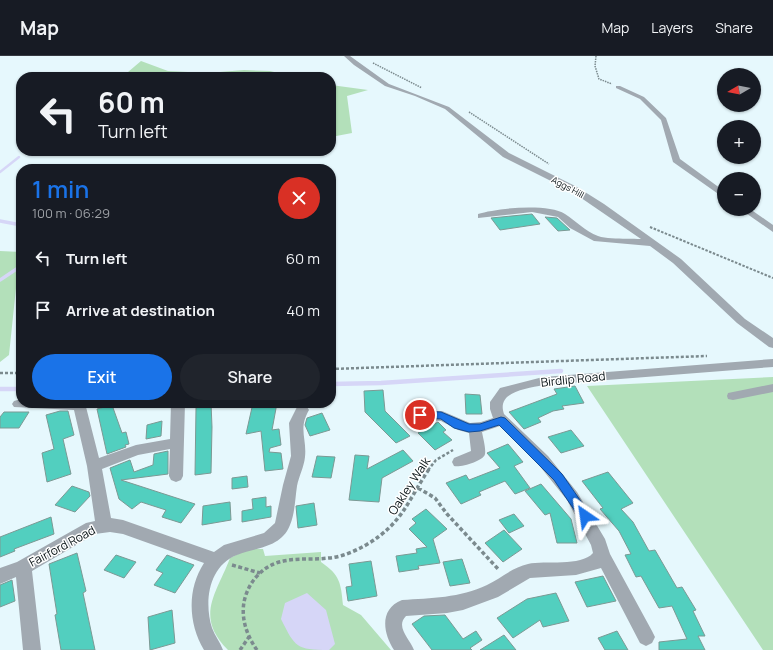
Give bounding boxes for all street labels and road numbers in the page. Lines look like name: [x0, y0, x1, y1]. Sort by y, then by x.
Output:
street label: Aggs Hill: [549, 173, 587, 201]
street label: Birdlip Road: [540, 367, 606, 391]
street label: Oakley Walk: [384, 453, 435, 518]
street label: Fairford Road: [26, 521, 98, 571]

